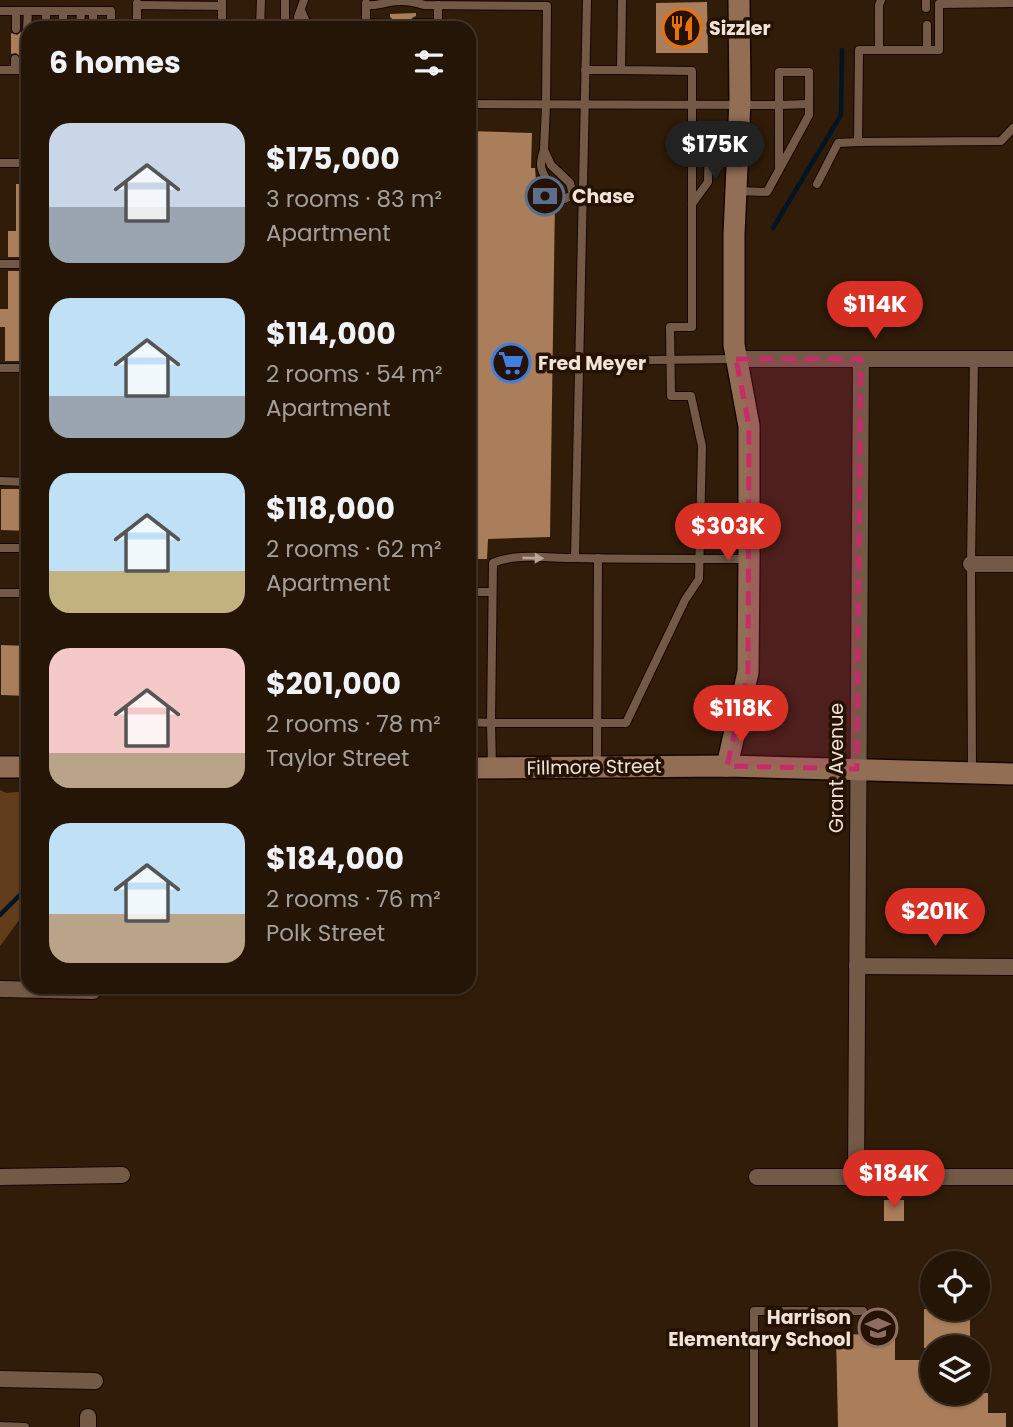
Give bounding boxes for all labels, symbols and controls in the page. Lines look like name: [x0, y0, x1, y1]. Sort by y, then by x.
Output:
restaurant icon: Sizzler: [661, 7, 703, 49]
place label: Sizzler: [709, 15, 771, 42]
text: 6 homes: [49, 41, 181, 84]
icon: filters: [410, 44, 448, 82]
pin: $175K: [666, 122, 764, 181]
text: $175K: [681, 128, 749, 160]
text: $175,000: [266, 137, 400, 180]
icon: home: [105, 151, 189, 235]
bank icon: Chase: [524, 175, 566, 217]
text: 3 rooms · 83 m²: [266, 183, 442, 215]
place label: Chase: [572, 183, 635, 210]
text: Apartment: [266, 217, 391, 249]
pin: $114K: [826, 282, 924, 341]
text: $114K: [843, 288, 907, 320]
text: $114,000: [266, 312, 396, 355]
icon: home: [105, 326, 189, 410]
supermarket icon: Fred Meyer: [490, 342, 532, 384]
place label: Fred Meyer: [538, 350, 646, 377]
text: 2 rooms · 54 m²: [266, 358, 443, 390]
text: Apartment: [266, 392, 391, 424]
text: $118,000: [266, 487, 395, 530]
icon: home: [105, 501, 189, 585]
pin: $303K: [679, 504, 777, 563]
text: $303K: [691, 510, 765, 542]
text: 2 rooms · 62 m²: [266, 533, 442, 565]
one-way arrow: [523, 552, 545, 564]
text: Apartment: [266, 567, 391, 599]
text: $201,000: [266, 662, 401, 705]
icon: home: [105, 676, 189, 760]
pin: $118K: [692, 686, 790, 745]
text: $118K: [709, 692, 773, 724]
street label: Grant Avenue: [823, 703, 850, 833]
text: 2 rooms · 78 m²: [266, 708, 441, 740]
text: Taylor Street: [266, 742, 409, 774]
street label: Fillmore Street: [526, 752, 662, 782]
text: $184,000: [266, 837, 404, 880]
icon: home: [105, 851, 189, 935]
text: 2 rooms · 76 m²: [266, 883, 441, 915]
pin: $201K: [886, 888, 984, 948]
text: $201K: [901, 895, 969, 927]
text: Polk Street: [266, 917, 385, 949]
pin: $184K: [845, 1150, 943, 1210]
text: $184K: [859, 1157, 929, 1189]
map controls: [920, 1251, 990, 1405]
button: locate: [920, 1251, 990, 1321]
place label: Harrison Elementary School: [668, 1304, 851, 1353]
school or university icon: Harrison Elementary School: [857, 1307, 899, 1349]
button: layers: [920, 1335, 990, 1405]

